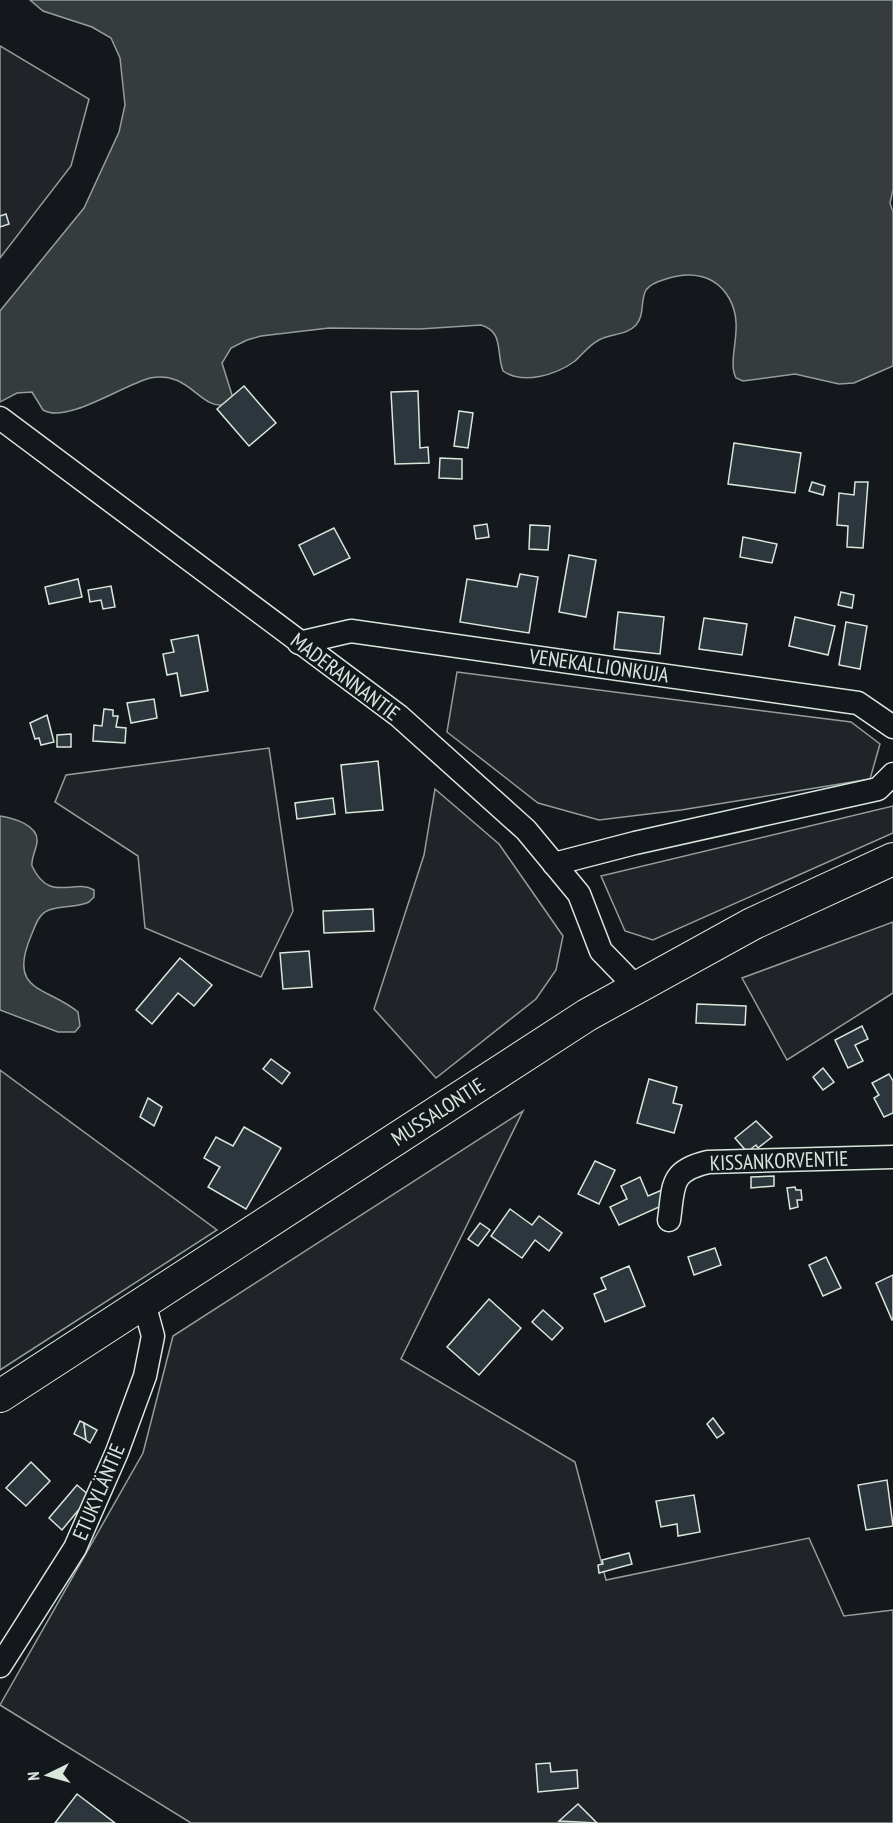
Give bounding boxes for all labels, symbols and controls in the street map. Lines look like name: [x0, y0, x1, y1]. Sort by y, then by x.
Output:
street label: MADERANNANTIE: [285, 627, 405, 727]
street label: VENEKALLIONKUJA: [527, 642, 670, 689]
street label: MUSSALONTIE: [386, 1071, 489, 1152]
street label: KISSANKORVENTIE: [709, 1145, 849, 1176]
street label: ETUKYLÄNTIE: [66, 1440, 131, 1544]
north arrow: [18, 1745, 78, 1805]
text: N: [23, 1771, 43, 1781]

